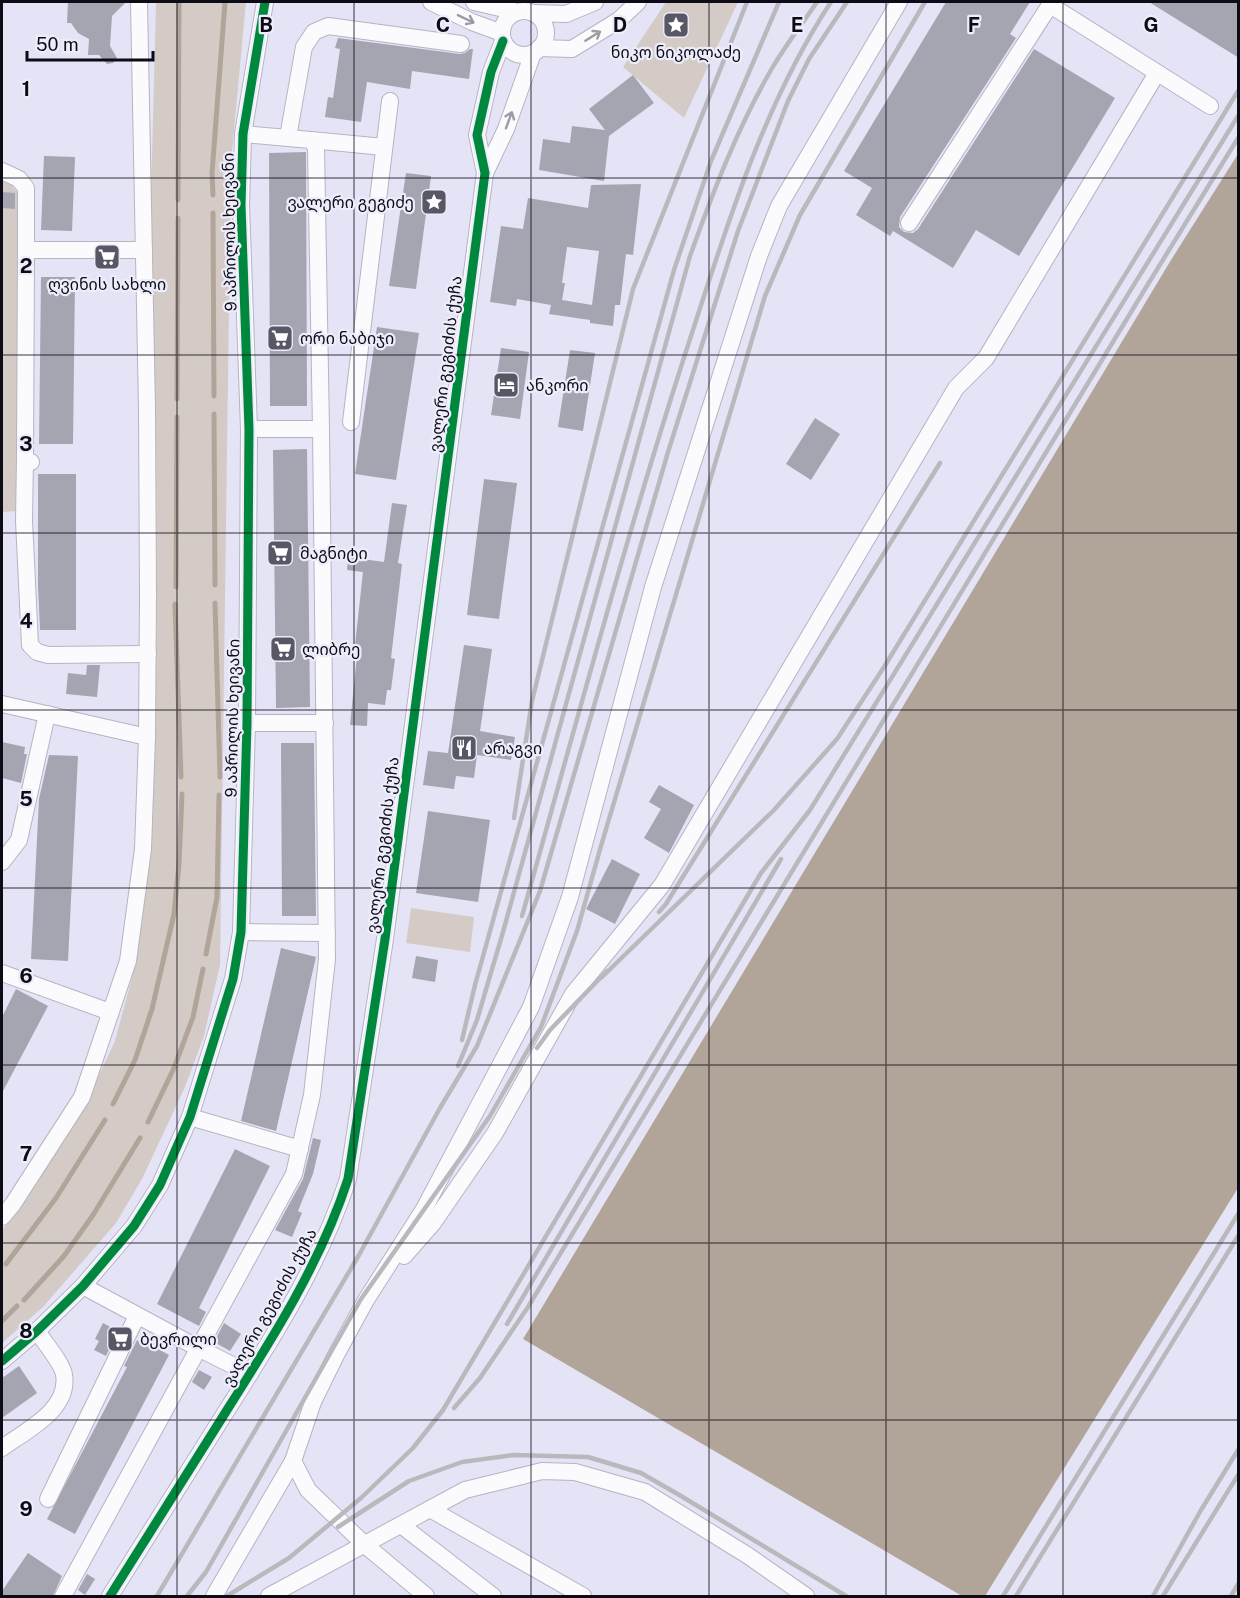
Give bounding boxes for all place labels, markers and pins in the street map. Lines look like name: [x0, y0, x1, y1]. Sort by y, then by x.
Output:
place icon: ნიკო ნიკოლაძე: [661, 10, 691, 40]
place label: ნიკო ნიკოლაძე: [611, 43, 741, 63]
place icon: ვალერი გეგიძე: [419, 187, 449, 217]
place label: ვალერი გეგიძე: [287, 193, 414, 213]
supermarket icon: ღვინის სახლი: [92, 242, 122, 272]
place label: ღვინის სახლი: [48, 275, 166, 295]
supermarket icon: ორი ნაბიჯი: [265, 323, 295, 353]
place label: ორი ნაბიჯი: [300, 329, 394, 348]
hotel icon: ანკორი: [491, 370, 521, 400]
place label: ანკორი: [526, 376, 588, 395]
supermarket icon: მაგნიტი: [265, 538, 295, 568]
place label: მაგნიტი: [300, 544, 368, 563]
supermarket icon: ლიბრე: [268, 634, 298, 664]
place label: ლიბრე: [302, 640, 360, 660]
restaurant icon: არაგვი: [449, 733, 479, 763]
place label: არაგვი: [484, 739, 542, 758]
supermarket icon: ბევრილი: [105, 1324, 135, 1354]
place label: ბევრილი: [140, 1330, 217, 1350]

